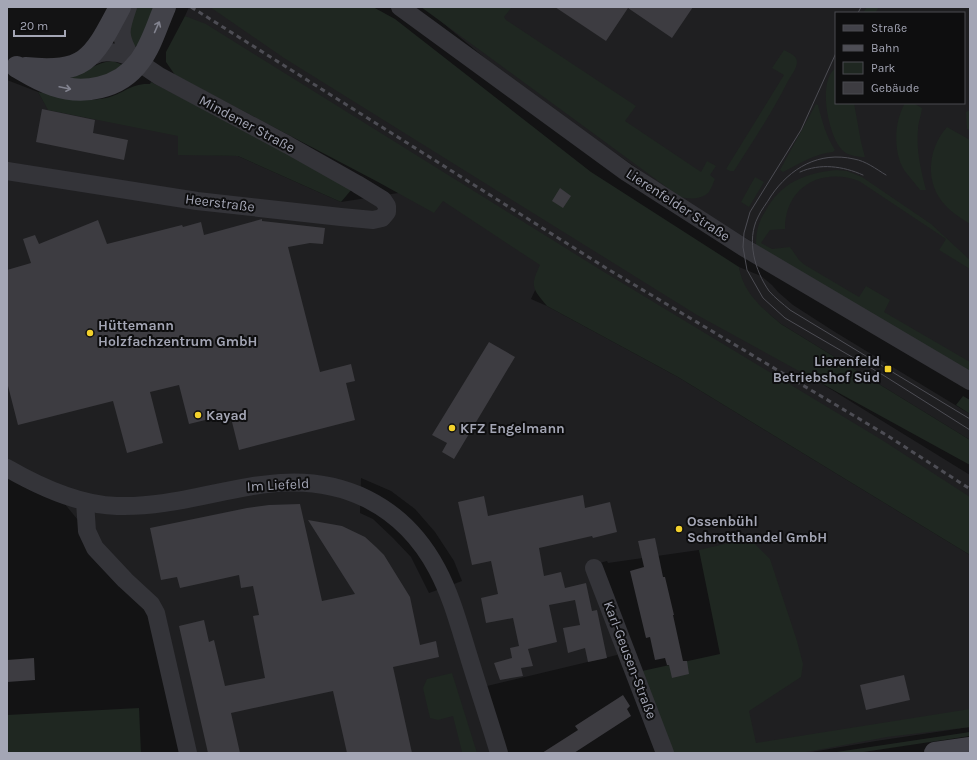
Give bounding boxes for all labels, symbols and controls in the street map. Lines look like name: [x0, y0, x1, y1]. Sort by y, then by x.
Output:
scale bar: [14, 12, 65, 38]
legend: [835, 12, 965, 104]
text: 20 m: [20, 19, 48, 33]
one-way arrow: [153, 21, 161, 33]
text: Straße: [871, 21, 907, 35]
text: Bahn: [871, 41, 900, 55]
text: Park: [871, 61, 896, 75]
text: Gebäude: [871, 81, 919, 95]
one-way arrow: [58, 85, 71, 93]
street label: Mindener Straße: [196, 92, 298, 156]
street label: Lierenfelder Straße: [623, 165, 733, 245]
street label: Heerstraße: [184, 190, 256, 216]
place label: Hüttemann Holzfachzentrum GmbH: [98, 317, 257, 350]
marker: Hüttemann Holzfachzentrum GmbH: [85, 328, 95, 338]
place label: Lierenfeld Betriebshof Süd: [773, 353, 880, 386]
marker: Lierenfeld Betriebshof Süd: [883, 364, 893, 374]
place label: Kayad: [206, 407, 247, 424]
marker: Kayad: [193, 410, 203, 420]
place label: KFZ Engelmann: [460, 420, 565, 437]
marker: KFZ Engelmann: [447, 423, 457, 433]
street label: Im Liefeld: [246, 475, 310, 495]
place label: Ossenbühl Schrotthandel GmbH: [687, 513, 827, 546]
marker: Ossenbühl Schrotthandel GmbH: [674, 524, 684, 534]
street label: Karl-Geusen-Straße: [600, 599, 660, 721]

